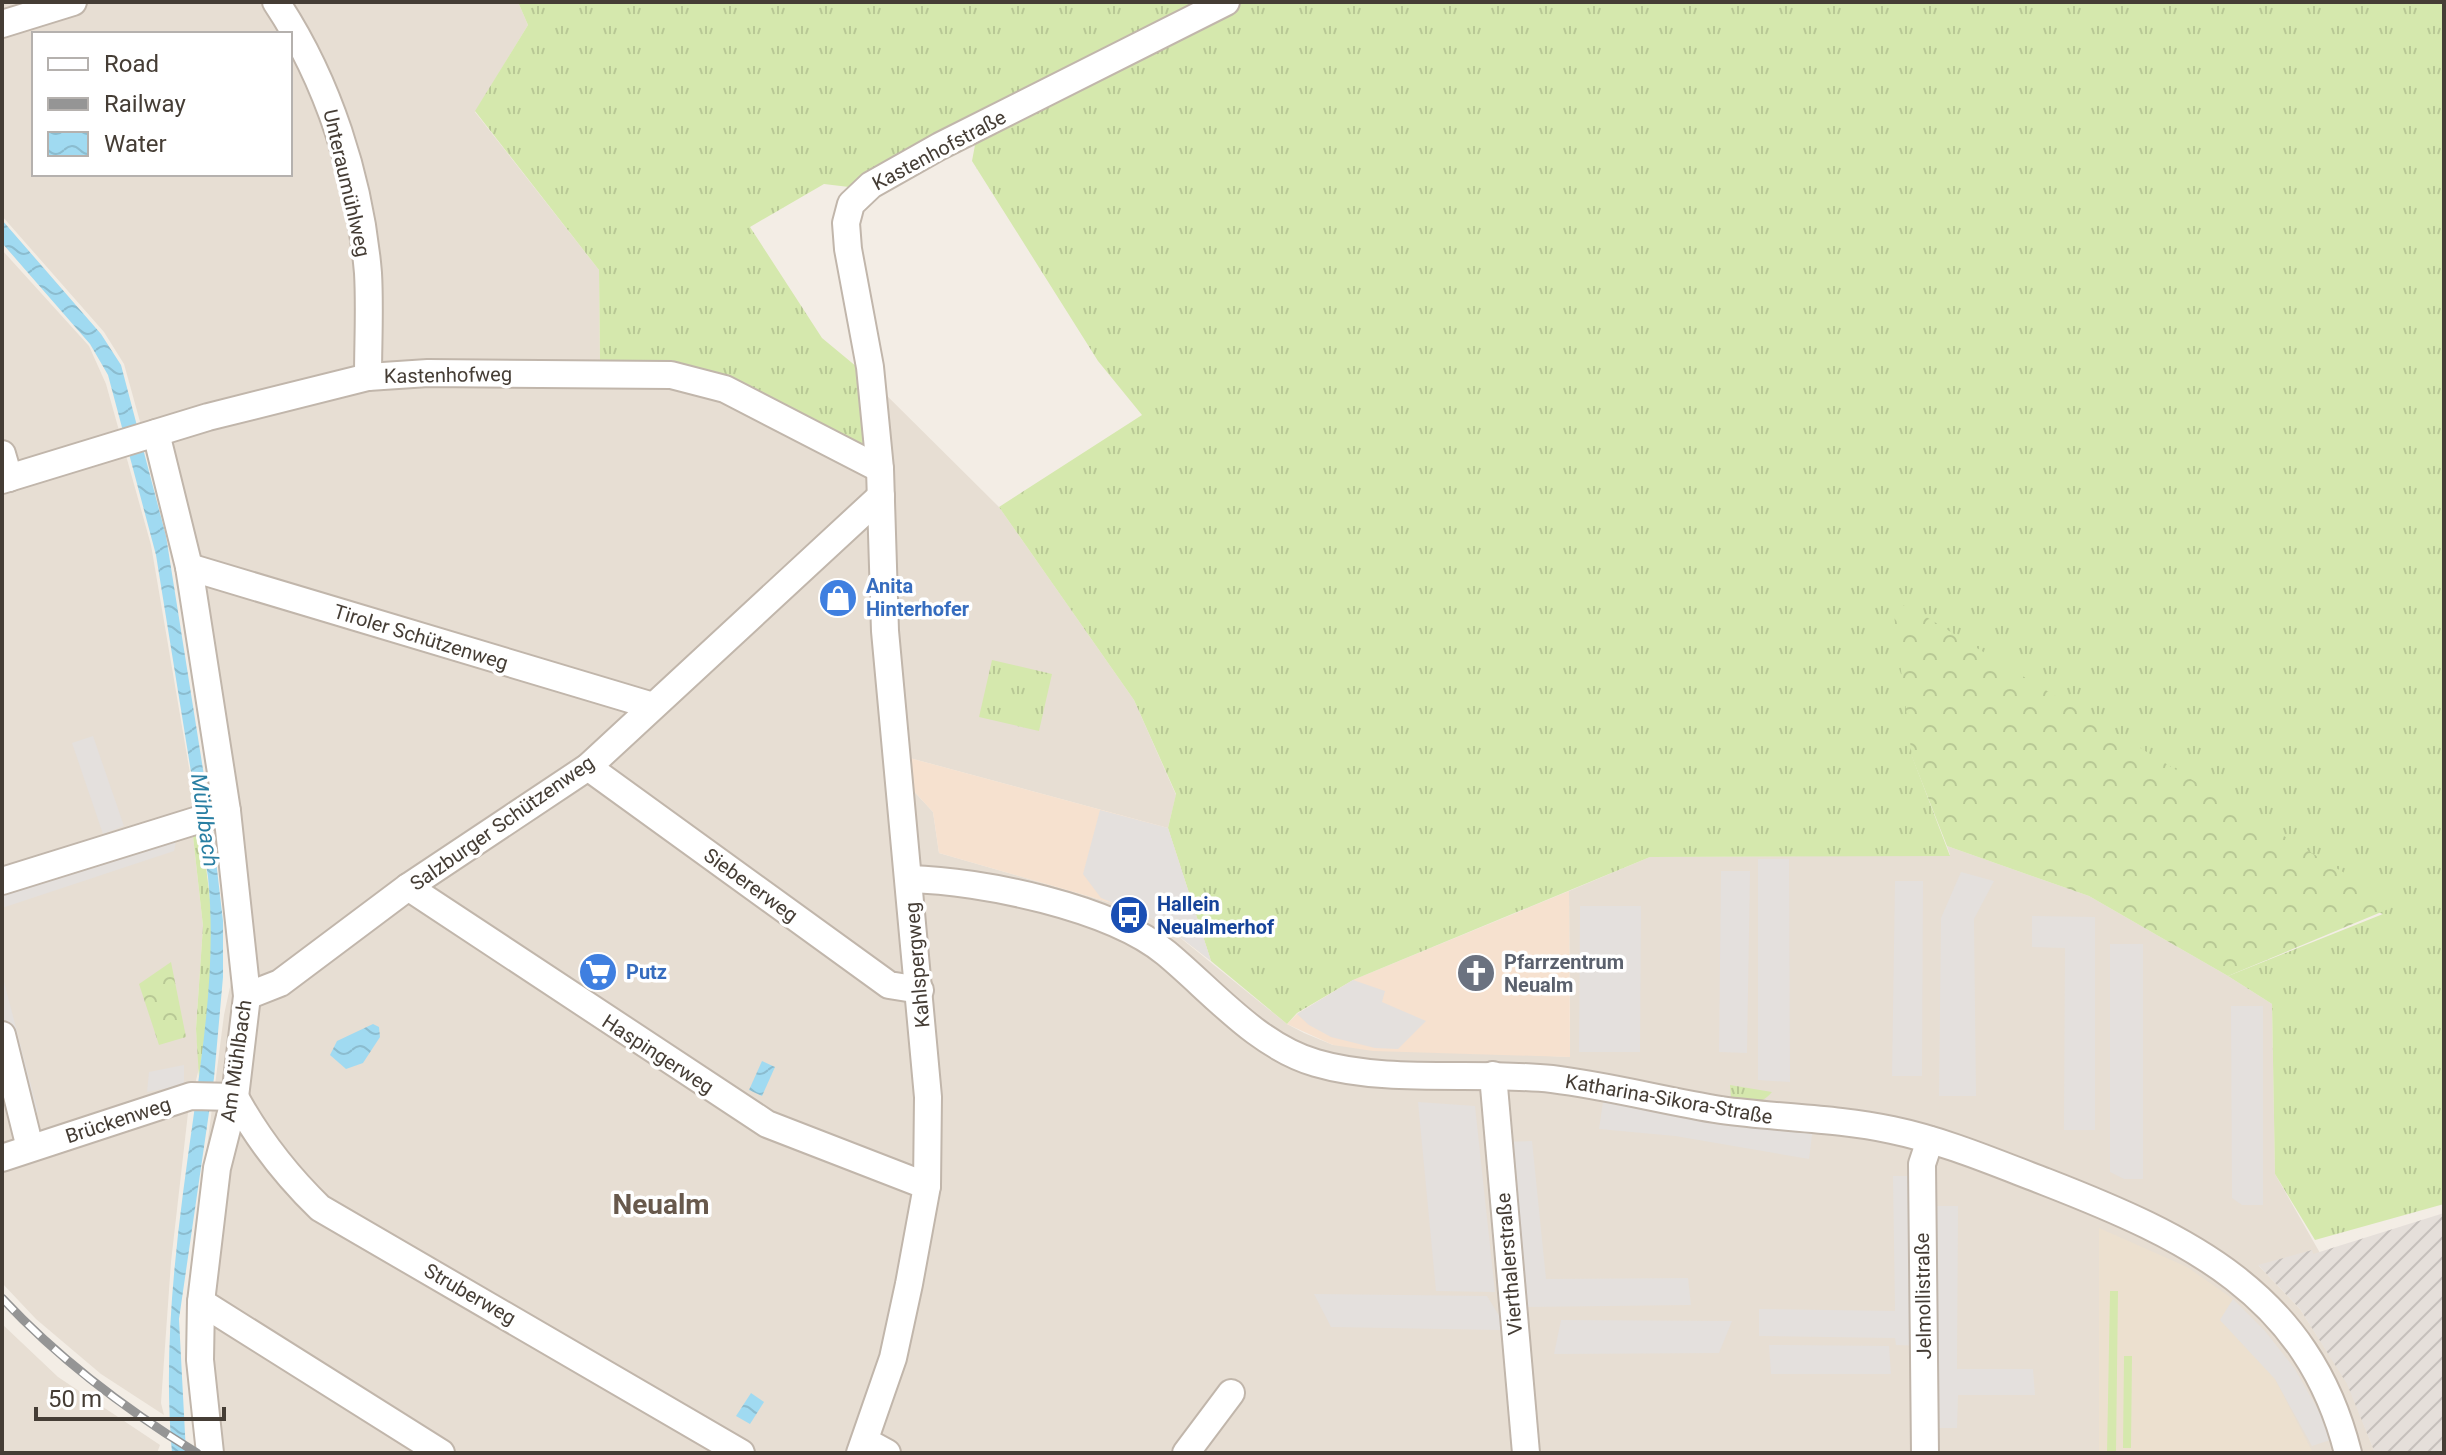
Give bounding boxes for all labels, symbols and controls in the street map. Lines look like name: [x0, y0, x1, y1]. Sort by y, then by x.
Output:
legend: [32, 32, 292, 176]
text: Road: [104, 50, 159, 78]
text: Railway: [104, 90, 186, 118]
street label: Kastenhofstraße: [868, 105, 1010, 195]
street label: Unteraumühlweg: [318, 107, 376, 259]
text: Water: [104, 130, 167, 158]
street label: Kastenhofweg: [384, 362, 512, 388]
place label: Anita Hinterhofer: [866, 574, 970, 621]
shop icon: Anita Hinterhofer: [817, 577, 859, 619]
street label: Tiroler Schützenweg: [331, 599, 511, 675]
street label: Salzburger Schützenweg: [405, 750, 599, 896]
water label: Mühlbach: [186, 772, 224, 868]
street label: Siebererweg: [699, 843, 803, 927]
place label: Hallein Neualmerhof: [1157, 892, 1275, 939]
bus stop icon: Hallein Neualmerhof: [1108, 894, 1150, 936]
street label: Kahlspergweg: [900, 901, 934, 1029]
place label: Pfarrzentrum Neualm: [1504, 950, 1624, 997]
supermarket icon: Putz: [577, 951, 619, 993]
church icon: Pfarrzentrum Neualm: [1455, 952, 1497, 994]
place label: Putz: [626, 960, 667, 984]
street label: Am Mühlbach: [216, 998, 256, 1124]
street label: Haspingerweg: [598, 1009, 718, 1099]
street label: Katharina-Sikora-Straße: [1563, 1069, 1775, 1129]
street label: Brückenweg: [62, 1092, 174, 1148]
district label: Neualm: [612, 1188, 710, 1221]
street label: Vierthalerstraße: [1491, 1192, 1527, 1336]
street label: Jelmollistraße: [1910, 1232, 1936, 1360]
street label: Struberweg: [420, 1258, 520, 1330]
scale bar: [36, 1371, 224, 1421]
text: 50 m: [48, 1385, 102, 1413]

